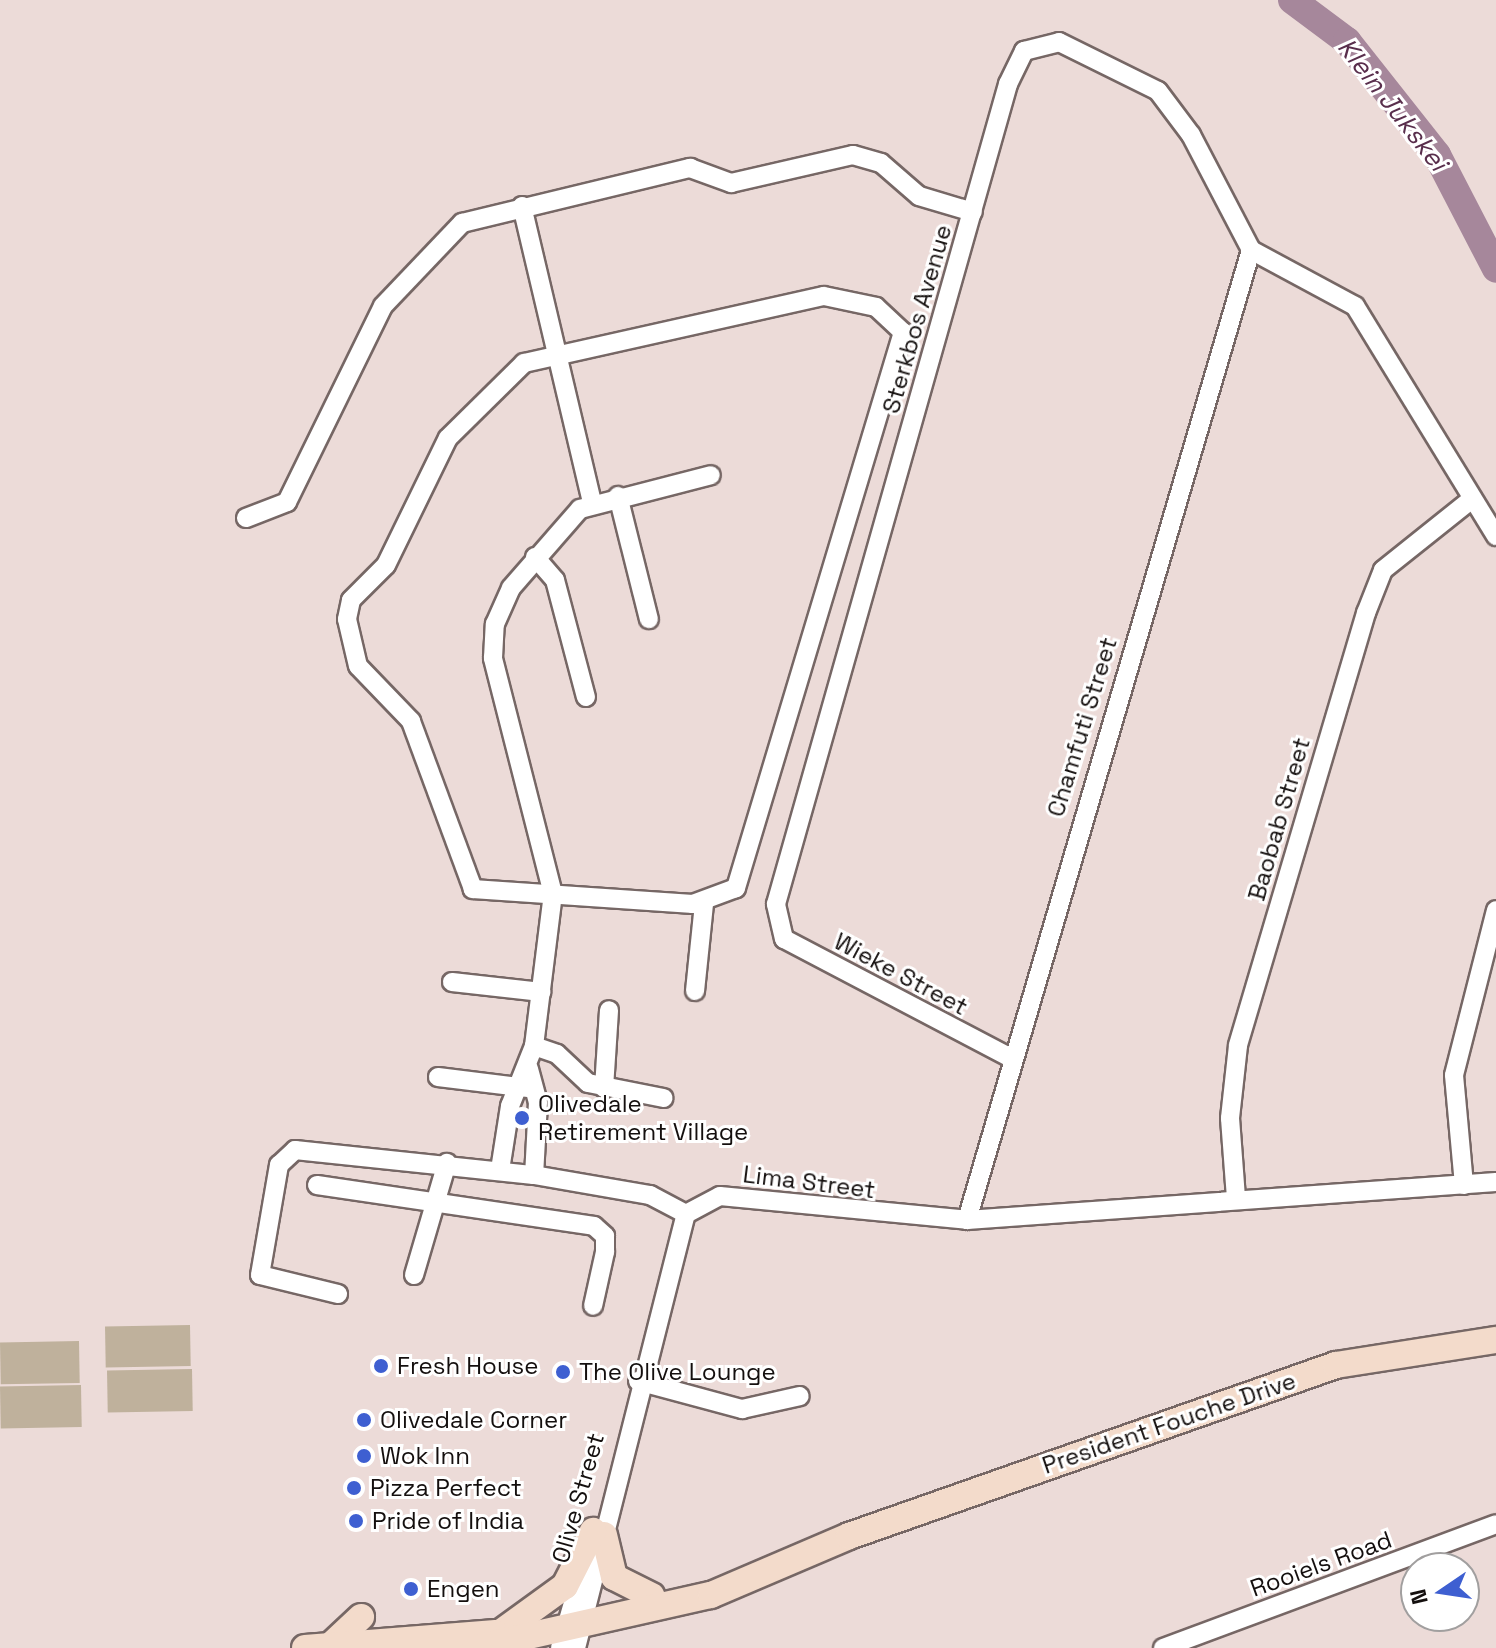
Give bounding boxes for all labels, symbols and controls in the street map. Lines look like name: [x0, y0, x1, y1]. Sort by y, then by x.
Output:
water label: Klein Jukskei: [1331, 32, 1453, 178]
street label: Sterkbos Avenue: [876, 221, 958, 417]
street label: Chamfuti Street: [1041, 634, 1123, 820]
street label: Baobab Street: [1242, 734, 1316, 904]
street label: Wieke Street: [829, 927, 973, 1021]
place label: Olivedale Retirement Village: [538, 1090, 749, 1146]
marker: Olivedale Retirement Village: [513, 1109, 531, 1127]
street label: Lima Street: [741, 1160, 877, 1204]
place label: Fresh House: [397, 1352, 538, 1380]
marker: Fresh House: [372, 1357, 390, 1375]
place label: The Olive Lounge: [579, 1358, 776, 1386]
marker: The Olive Lounge: [554, 1363, 572, 1381]
street label: President Fouche Drive: [1038, 1366, 1300, 1480]
place label: Olivedale Corner: [380, 1406, 567, 1434]
marker: Olivedale Corner: [355, 1411, 373, 1429]
street label: Olive Street: [546, 1430, 610, 1566]
place label: Wok Inn: [380, 1442, 470, 1470]
marker: Wok Inn: [355, 1447, 373, 1465]
place label: Pizza Perfect: [370, 1474, 522, 1502]
marker: Pizza Perfect: [345, 1479, 363, 1497]
place label: Pride of India: [372, 1507, 524, 1535]
marker: Pride of India: [347, 1512, 365, 1530]
street label: Rooiels Road: [1246, 1525, 1396, 1603]
north arrow: [1400, 1552, 1480, 1632]
place label: Engen: [427, 1575, 500, 1603]
marker: Engen: [402, 1580, 420, 1598]
text: N: [1403, 1587, 1434, 1607]

